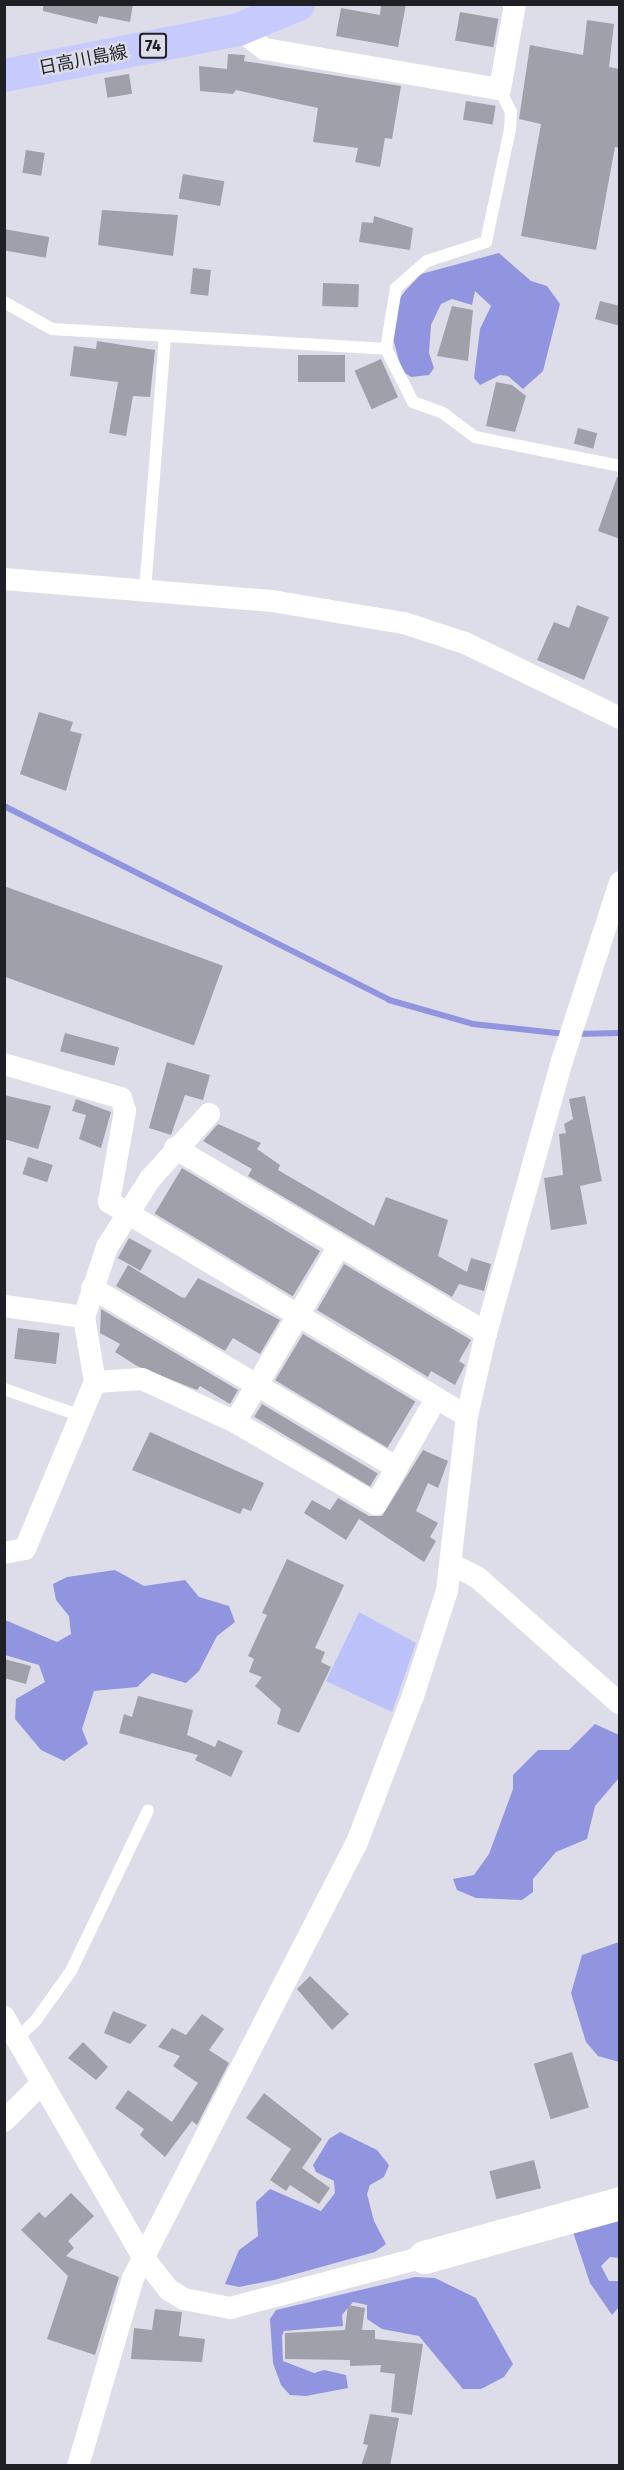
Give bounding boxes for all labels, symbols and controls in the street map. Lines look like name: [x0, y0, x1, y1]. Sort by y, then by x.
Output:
road number: 74: [138, 33, 168, 59]
street label: 日高川島線: [37, 41, 129, 79]

